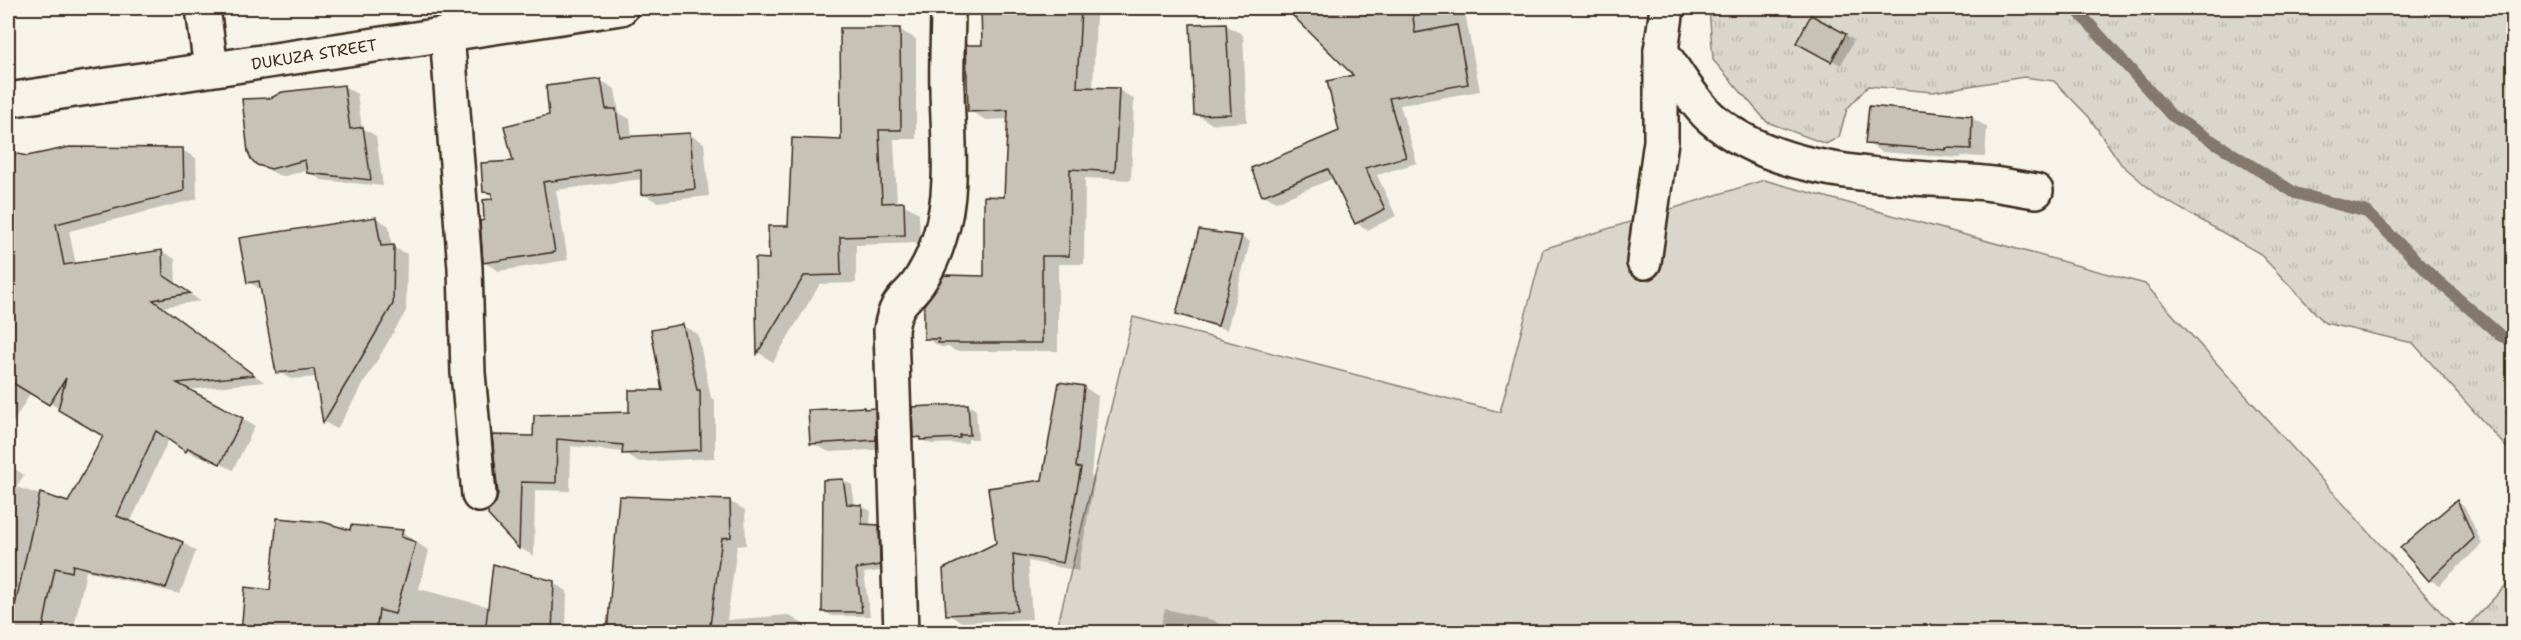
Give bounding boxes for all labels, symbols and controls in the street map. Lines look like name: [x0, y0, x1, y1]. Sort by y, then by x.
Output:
street label: DUKUZA STREET: [250, 34, 379, 75]

